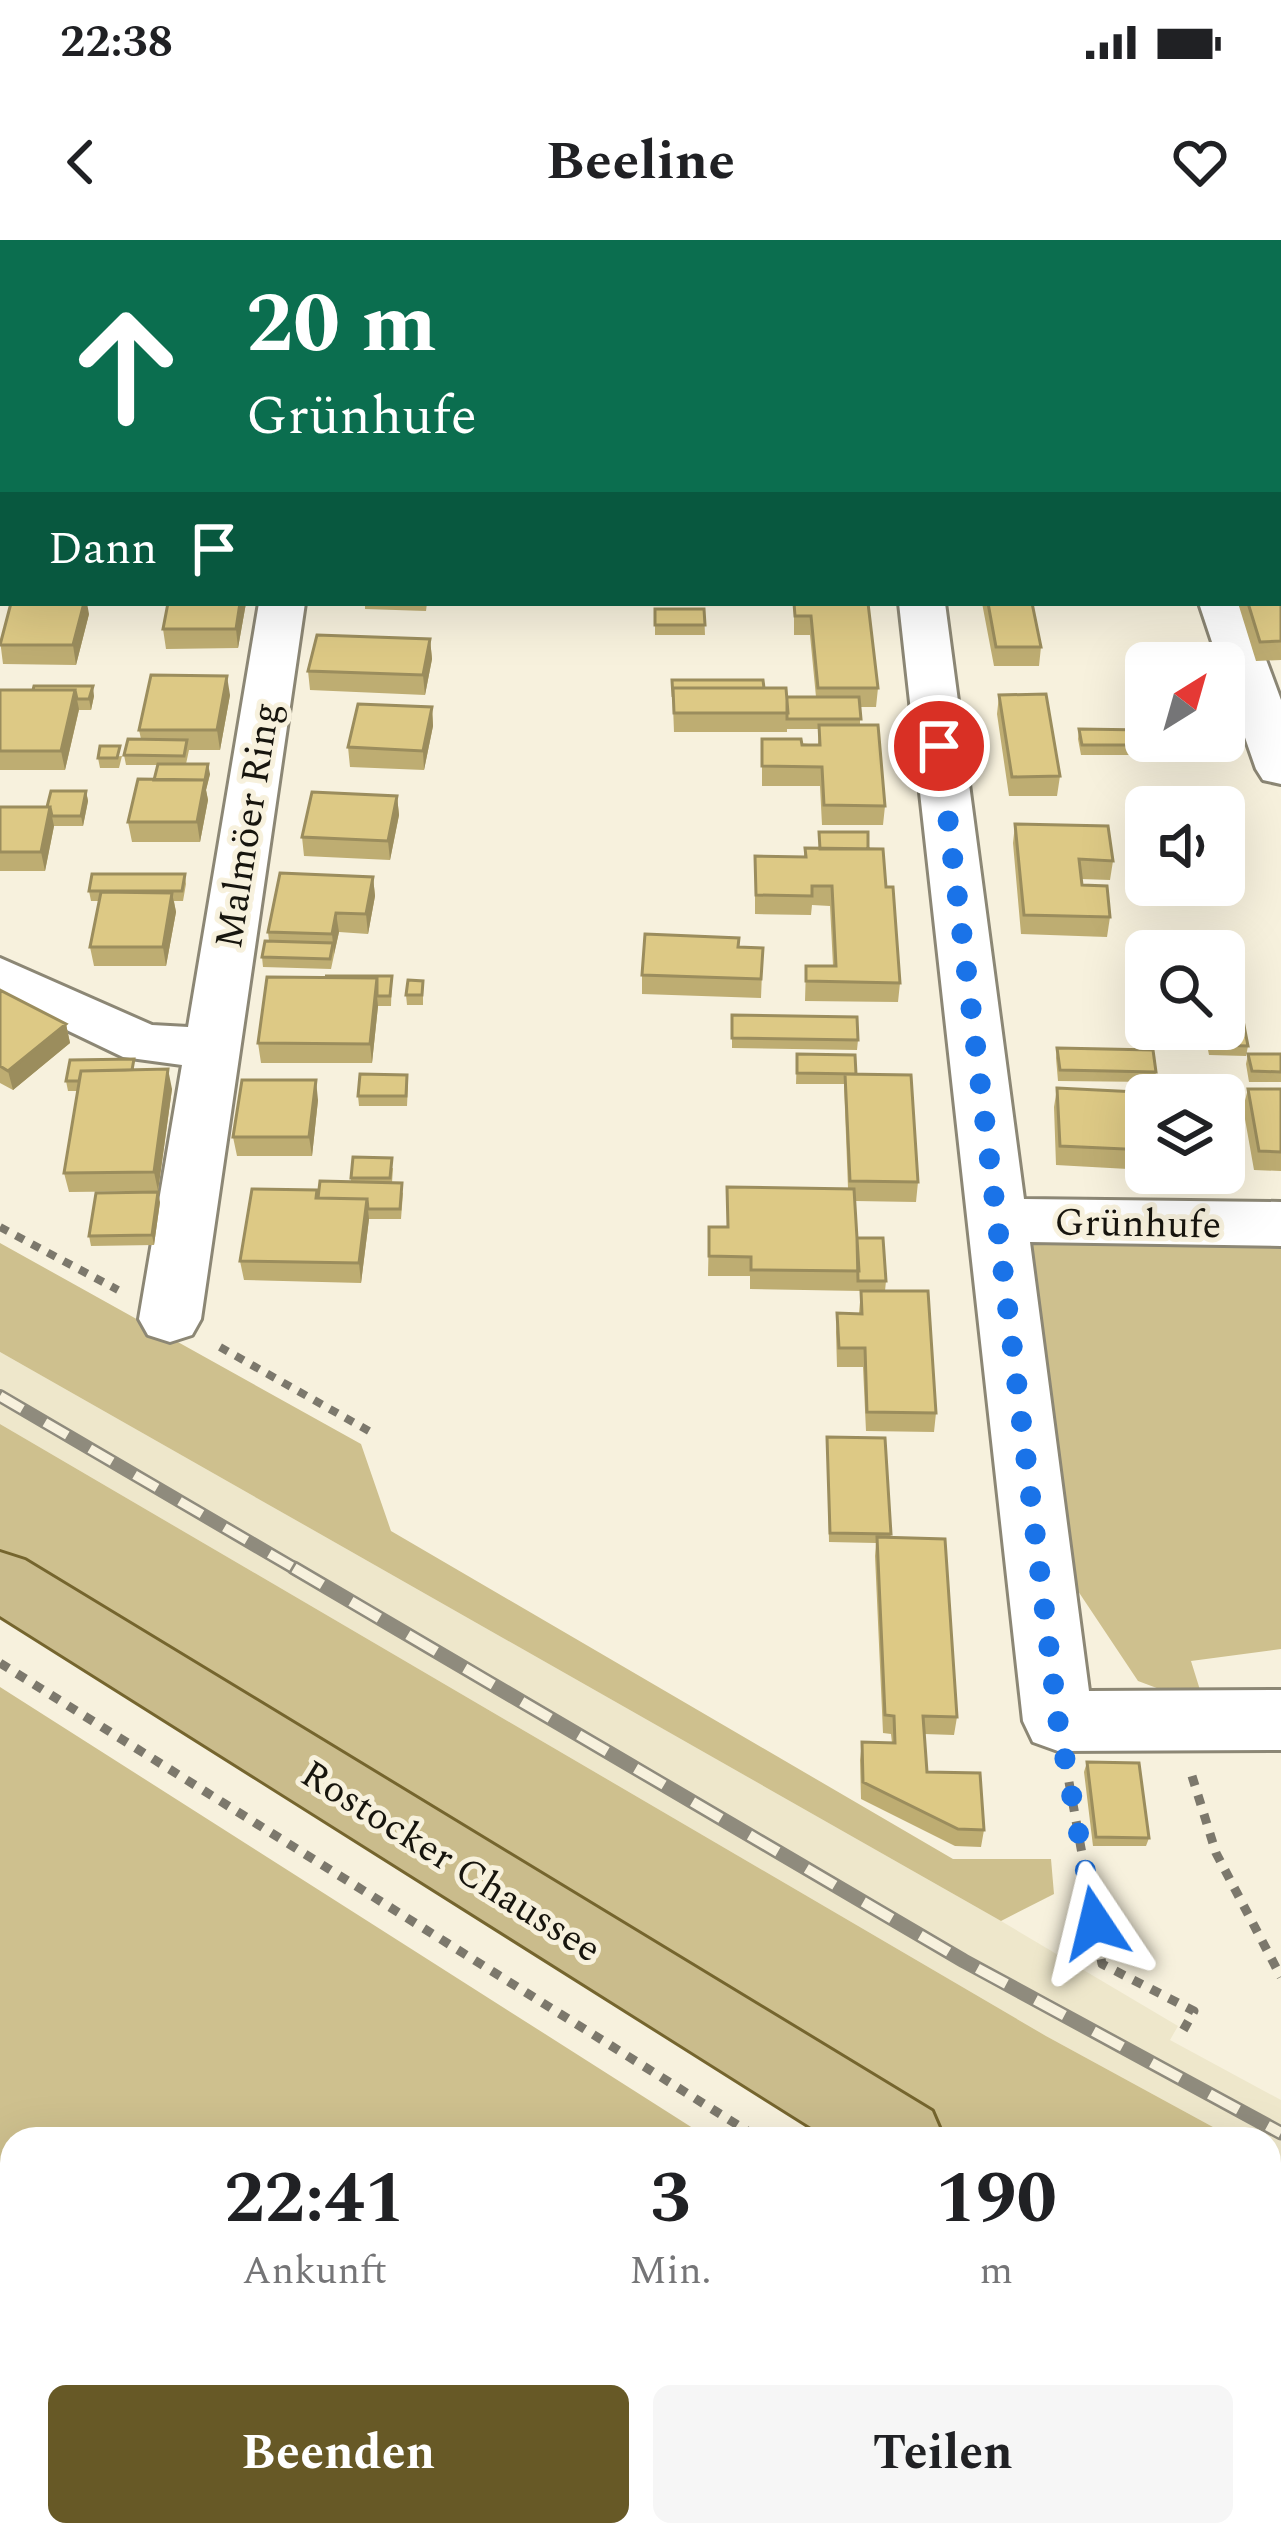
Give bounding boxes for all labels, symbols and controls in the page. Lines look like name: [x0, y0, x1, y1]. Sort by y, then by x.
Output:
text: 22:38: [60, 8, 173, 77]
text: Beeline: [546, 121, 735, 203]
icon: back: [48, 129, 114, 195]
icon: heart: [1167, 129, 1233, 195]
text: 20 m: [246, 261, 437, 389]
icon: ahead: [48, 288, 204, 444]
text: Grünhufe: [246, 376, 477, 458]
text: Dann: [48, 515, 157, 584]
icon: arrive: [181, 516, 247, 582]
north arrow: [1125, 642, 1245, 762]
map controls: [1125, 642, 1245, 1194]
pin: [888, 695, 990, 797]
street label: Malmöer Ring: [200, 698, 297, 953]
icon: arrive: [906, 713, 972, 779]
button: sound: [1125, 786, 1245, 906]
button: search: [1125, 930, 1245, 1050]
button: layers: [1125, 1074, 1245, 1194]
street label: Grünhufe: [1054, 1194, 1222, 1255]
street label: Rostocker Chaussee: [289, 1746, 613, 1979]
position arrow: [1032, 1860, 1158, 1986]
text: 22:41: [224, 2145, 405, 2254]
text: 3: [650, 2145, 691, 2254]
text: 190: [936, 2145, 1057, 2254]
text: Ankunft: [242, 2242, 387, 2301]
text: Min.: [629, 2242, 711, 2301]
text: m: [979, 2242, 1013, 2301]
button: Beenden: [48, 2385, 629, 2523]
button: Teilen: [653, 2385, 1233, 2523]

